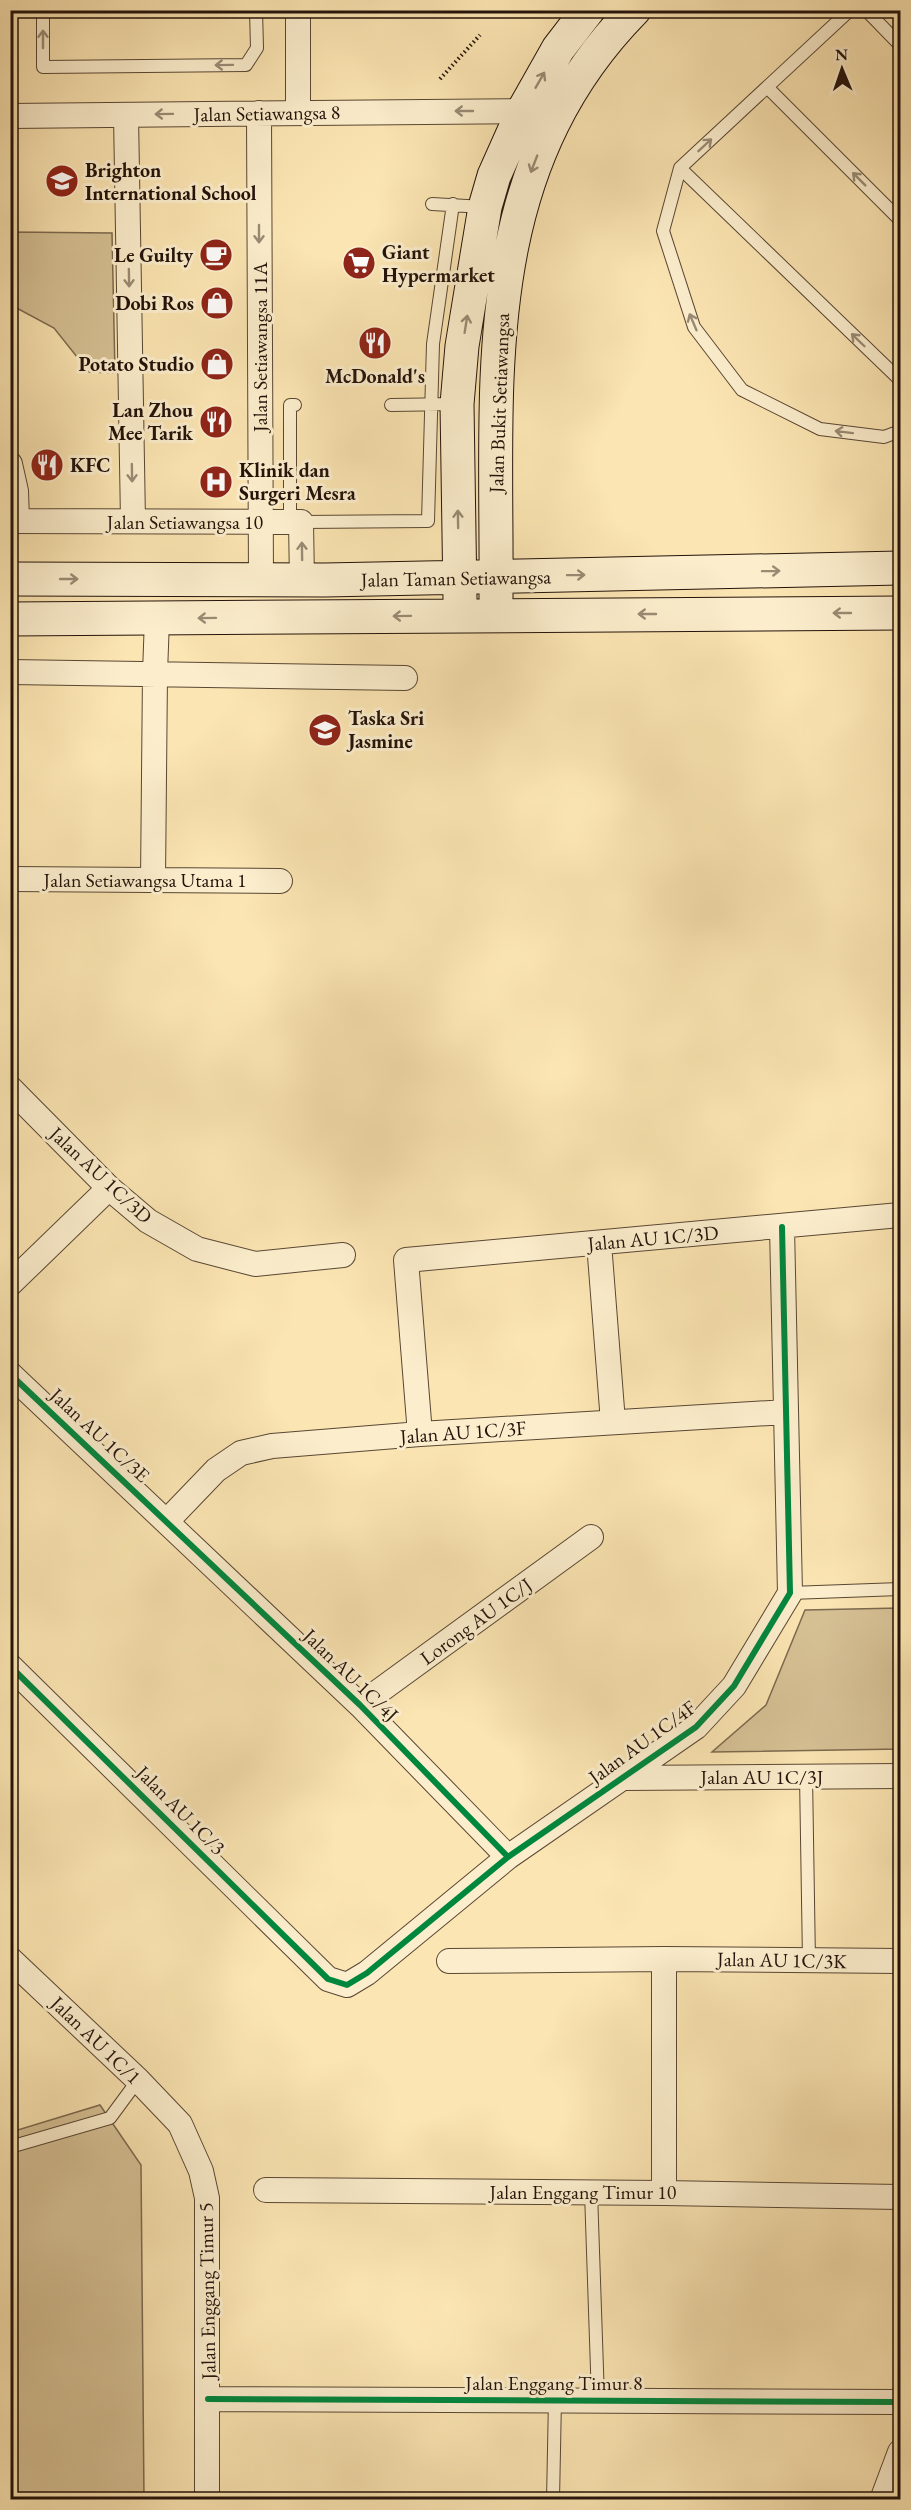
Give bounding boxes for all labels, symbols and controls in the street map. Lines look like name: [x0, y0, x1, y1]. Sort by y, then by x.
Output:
one-way arrow: [37, 29, 49, 49]
north arrow: [812, 39, 872, 99]
text: N: [835, 44, 848, 65]
one-way arrow: [215, 60, 235, 71]
one-way arrow: [535, 72, 547, 89]
street label: Jalan Setiawangsa 8: [191, 99, 341, 127]
one-way arrow: [455, 105, 475, 117]
one-way arrow: [155, 108, 175, 120]
one-way arrow: [697, 138, 712, 152]
one-way arrow: [528, 154, 539, 173]
place label: Brighton International School: [85, 157, 257, 206]
school or university icon: Brighton International School: [44, 163, 80, 199]
one-way arrow: [852, 171, 866, 186]
one-way arrow: [253, 224, 265, 244]
cafe icon: Le Guilty: [198, 237, 234, 273]
place label: Giant Hypermarket: [382, 239, 495, 288]
place label: Le Guilty: [114, 242, 193, 268]
supermarket icon: Giant Hypermarket: [341, 245, 377, 281]
street label: Jalan Setiawangsa 11A: [247, 262, 273, 434]
one-way arrow: [123, 268, 134, 288]
shop icon: Dobi Ros: [199, 285, 235, 321]
place label: Dobi Ros: [115, 290, 194, 316]
street label: Jalan Bukit Setiawangsa: [483, 313, 515, 495]
one-way arrow: [687, 314, 698, 332]
one-way arrow: [460, 315, 471, 335]
restaurant icon: McDonald's: [357, 325, 393, 361]
one-way arrow: [851, 332, 866, 347]
shop icon: Potato Studio: [199, 346, 235, 382]
place label: Potato Studio: [79, 351, 194, 377]
place label: McDonald's: [325, 363, 425, 389]
place label: Lan Zhou Mee Tarik: [108, 397, 194, 446]
restaurant icon: Lan Zhou Mee Tarik: [198, 404, 234, 440]
one-way arrow: [834, 426, 854, 437]
restaurant icon: KFC: [29, 447, 65, 483]
place label: KFC: [70, 452, 110, 478]
place label: Klinik dan Surgeri Mesra: [239, 457, 356, 506]
one-way arrow: [126, 463, 137, 483]
hospital icon: Klinik dan Surgeri Mesra: [198, 464, 234, 500]
street label: Jalan Setiawangsa 10: [105, 509, 264, 535]
one-way arrow: [452, 509, 464, 529]
one-way arrow: [296, 542, 308, 562]
street label: Jalan Taman Setiawangsa: [359, 563, 551, 593]
one-way arrow: [760, 565, 780, 577]
one-way arrow: [566, 569, 586, 581]
one-way arrow: [58, 573, 78, 585]
one-way arrow: [833, 607, 853, 619]
one-way arrow: [638, 608, 658, 620]
one-way arrow: [392, 610, 412, 622]
one-way arrow: [197, 613, 217, 624]
place label: Taska Sri Jasmine: [346, 705, 424, 754]
school or university icon: Taska Sri Jasmine: [307, 712, 343, 748]
street label: Jalan Setiawangsa Utama 1: [41, 867, 247, 893]
street label: Jalan AU 1C/3D: [43, 1119, 158, 1229]
street label: Jalan AU 1C/3D: [585, 1219, 719, 1257]
street label: Jalan AU 1C/3E: [43, 1381, 155, 1488]
street label: Jalan AU 1C/3F: [397, 1415, 527, 1450]
street label: Lorong AU 1C/J: [415, 1572, 537, 1670]
street label: Jalan AU 1C/4J: [296, 1622, 404, 1727]
street label: Jalan AU 1C/4F: [582, 1694, 701, 1791]
street label: Jalan AU 1C/3: [129, 1758, 231, 1860]
street label: Jalan AU 1C/3J: [699, 1764, 823, 1790]
street label: Jalan AU 1C/3K: [715, 1946, 847, 1974]
street label: Jalan AU 1C/1: [44, 1989, 147, 2090]
street label: Jalan Enggang Timur 10: [488, 2179, 677, 2205]
street label: Jalan Enggang Timur 5: [192, 2202, 222, 2382]
street label: Jalan Enggang Timur 8: [463, 2370, 643, 2396]

